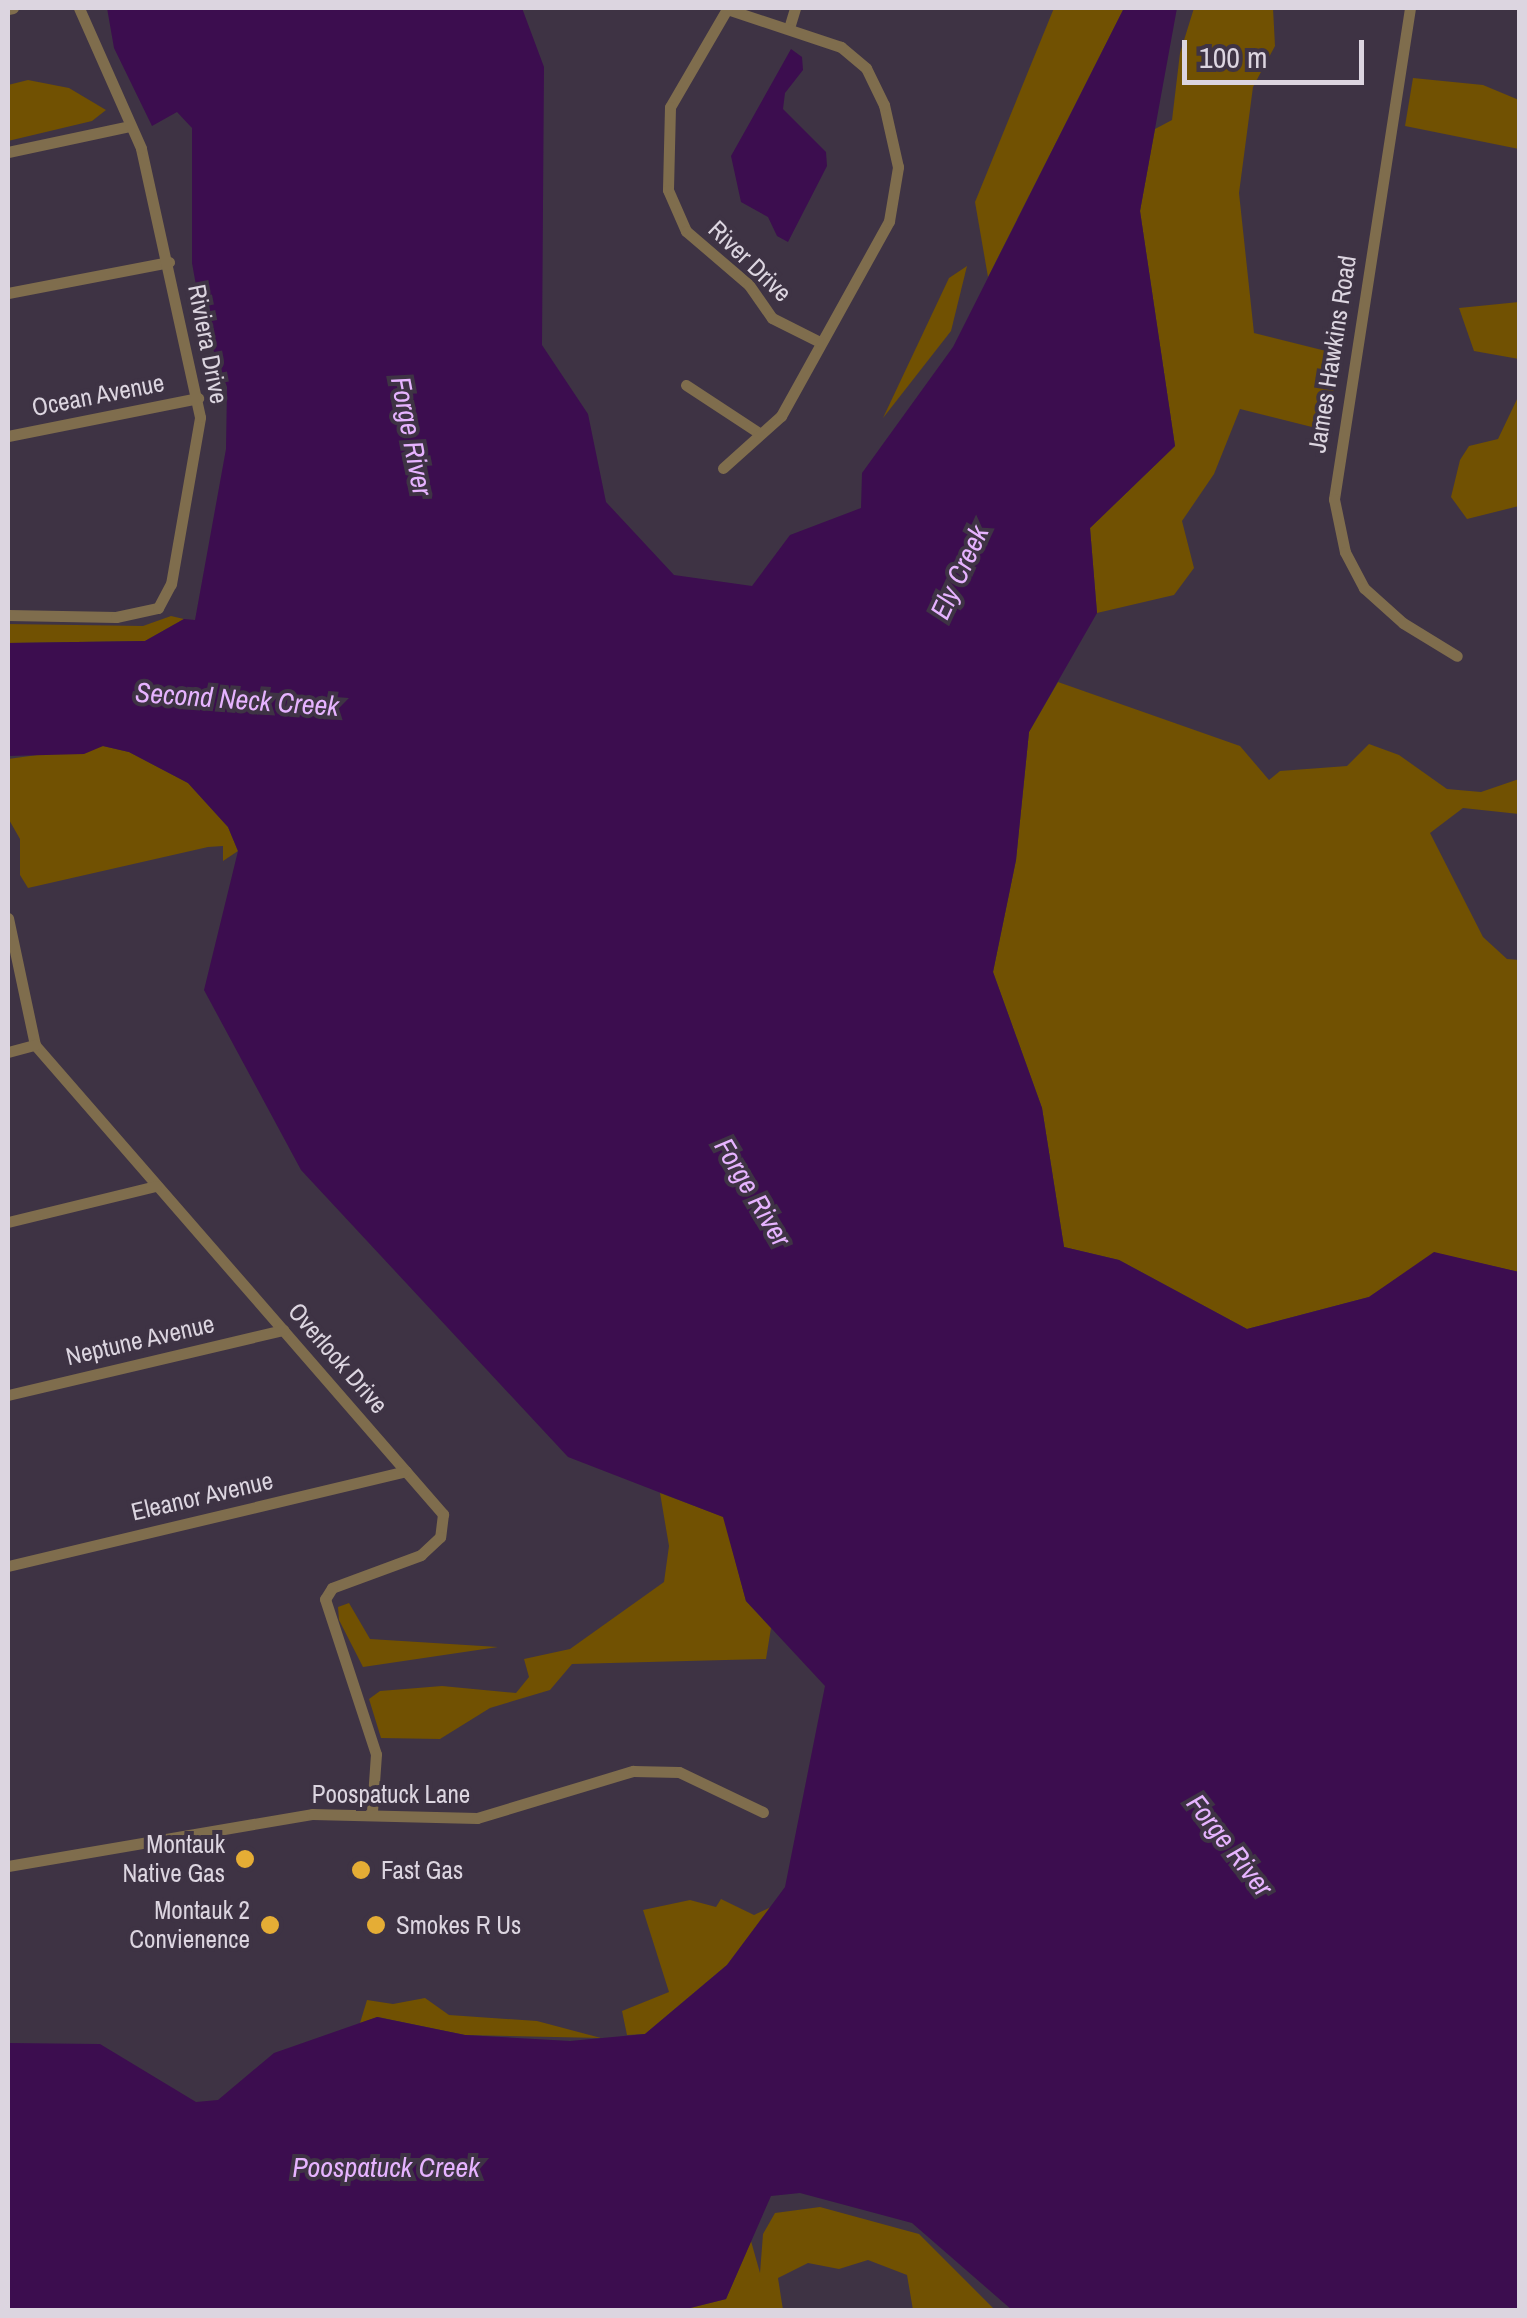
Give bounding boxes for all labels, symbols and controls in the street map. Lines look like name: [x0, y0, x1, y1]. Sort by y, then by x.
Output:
scale bar: [1187, 20, 1370, 82]
text: 100 m: [1199, 37, 1267, 77]
street label: River Drive: [702, 214, 798, 308]
street label: James Hawkins Road: [1302, 253, 1362, 455]
street label: Riviera Drive: [182, 282, 234, 406]
street label: Ocean Avenue: [29, 367, 167, 423]
water label: Forge River: [384, 374, 440, 498]
water label: Ely Creek: [923, 520, 995, 624]
water label: Second Neck Creek: [134, 675, 340, 723]
water label: Forge River: [708, 1132, 798, 1252]
street label: Overlook Drive: [282, 1297, 394, 1419]
street label: Neptune Avenue: [62, 1308, 218, 1372]
street label: Eleanor Avenue: [128, 1465, 276, 1527]
street label: Poospatuck Lane: [312, 1779, 470, 1809]
water label: Forge River: [1180, 1787, 1280, 1903]
place label: Montauk Native Gas: [122, 1830, 225, 1889]
marker: Montauk Native Gas: [234, 1848, 256, 1870]
place label: Fast Gas: [381, 1855, 463, 1885]
marker: Fast Gas: [350, 1859, 372, 1881]
place label: Montauk 2 Convienence: [129, 1896, 250, 1955]
place label: Smokes R Us: [396, 1910, 521, 1940]
marker: Montauk 2 Convienence: [259, 1914, 281, 1936]
marker: Smokes R Us: [365, 1914, 387, 1936]
water label: Poospatuck Creek: [292, 2150, 480, 2184]

